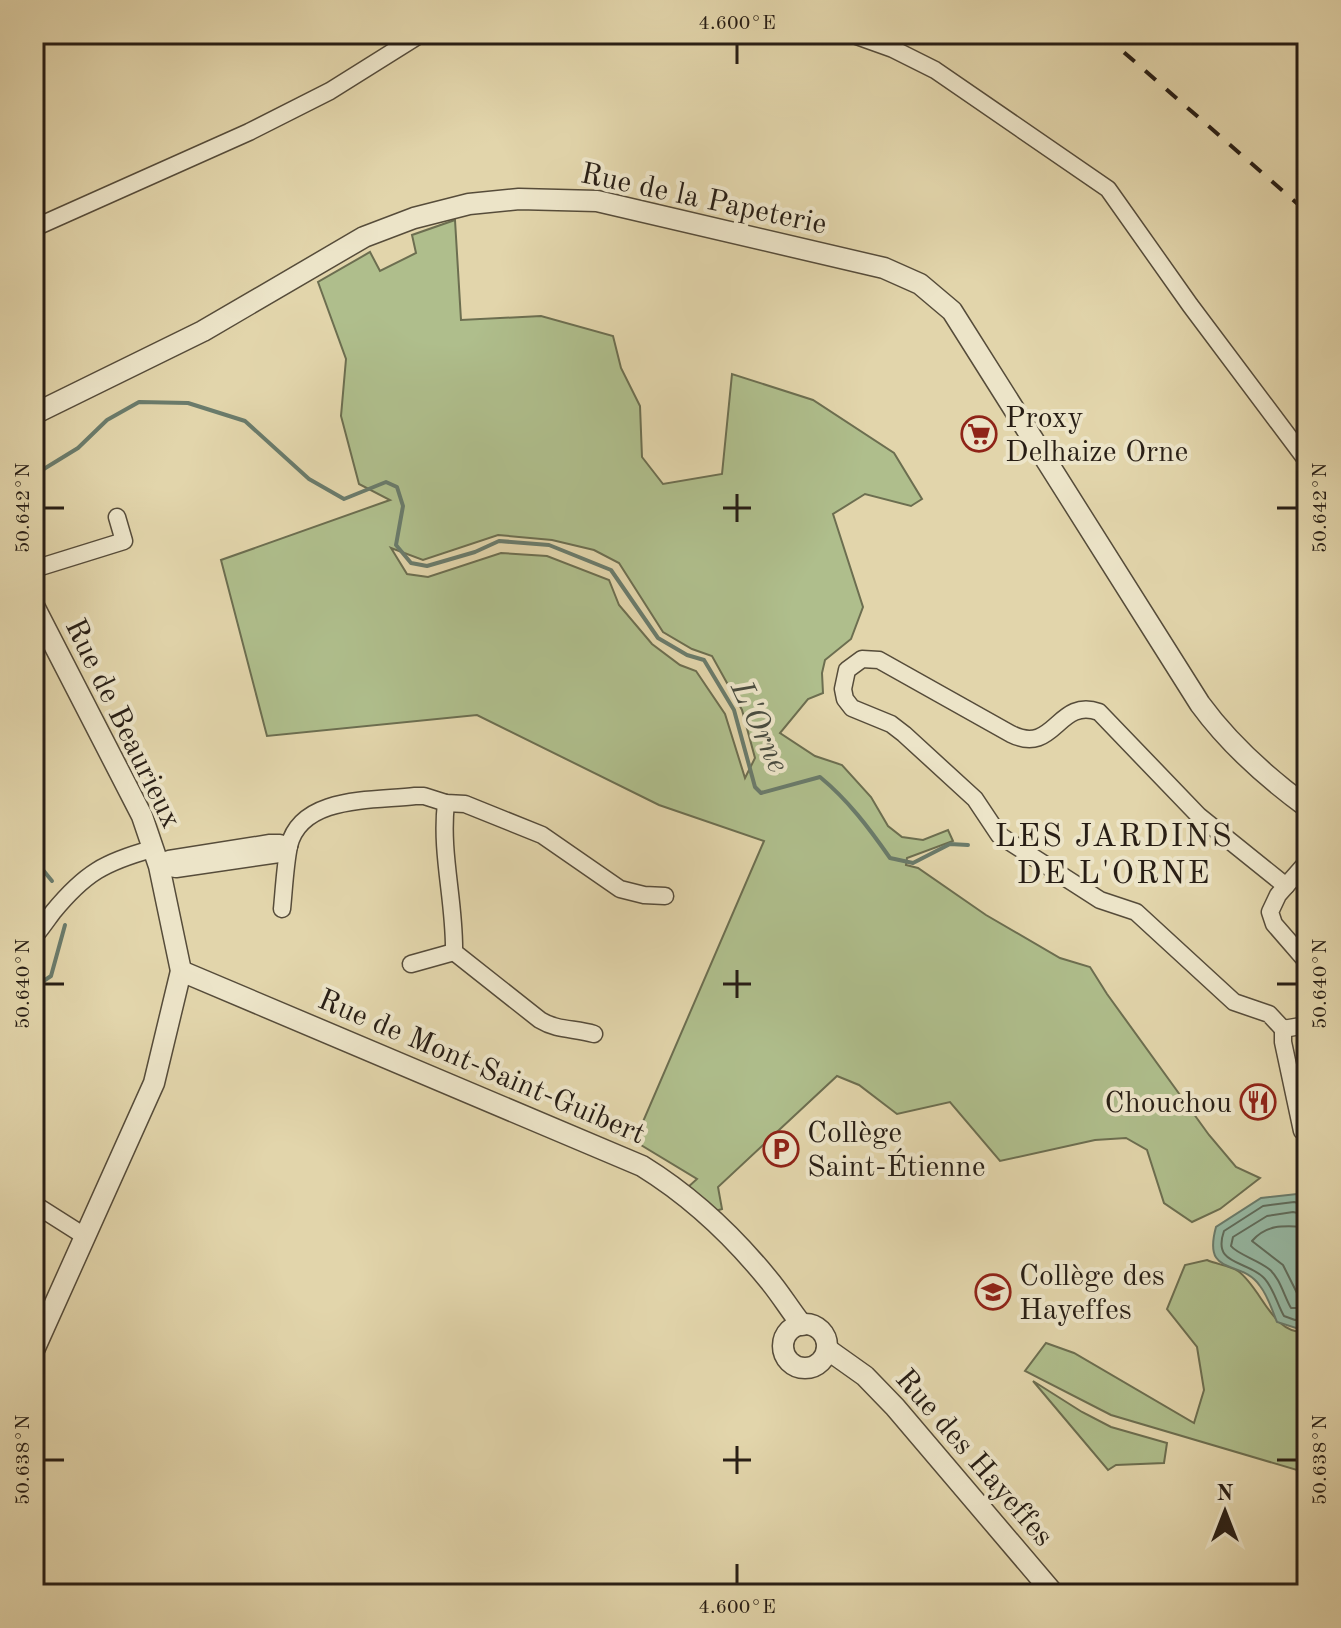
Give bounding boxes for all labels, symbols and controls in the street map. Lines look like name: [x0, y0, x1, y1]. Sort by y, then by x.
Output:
text: 4.600°E: [698, 14, 776, 34]
street label: Rue de la Papeterie: [578, 159, 829, 241]
place label: Proxy Delhaize Orne: [1005, 404, 1188, 468]
supermarket icon: Proxy Delhaize Orne: [960, 415, 998, 453]
text: 50.642°N: [14, 463, 34, 553]
text: 50.642°N: [1311, 463, 1331, 553]
street label: Rue de Beaurieux: [59, 615, 186, 833]
water label: L'Orne: [723, 675, 793, 778]
district label: LES JARDINS DE L'ORNE: [995, 822, 1233, 891]
text: 50.640°N: [14, 939, 34, 1029]
text: 50.640°N: [1311, 939, 1331, 1029]
street label: Rue de Mont-Saint-Guibert: [313, 985, 649, 1150]
restaurant icon: Chouchou: [1239, 1083, 1277, 1121]
place label: Chouchou: [1104, 1089, 1232, 1119]
place label: Collège Saint-Étienne: [807, 1119, 986, 1183]
parking icon: Collège Saint-Étienne: [762, 1130, 800, 1168]
place label: Collège des Hayeffes: [1019, 1262, 1165, 1326]
school or university icon: Collège des Hayeffes: [974, 1273, 1012, 1311]
street label: Rue des Hayeffes: [889, 1364, 1058, 1552]
text: 50.638°N: [14, 1415, 34, 1505]
text: 50.638°N: [1311, 1415, 1331, 1505]
north arrow: [1185, 1472, 1265, 1552]
text: N: [1217, 1483, 1234, 1505]
text: 4.600°E: [698, 1598, 776, 1618]

